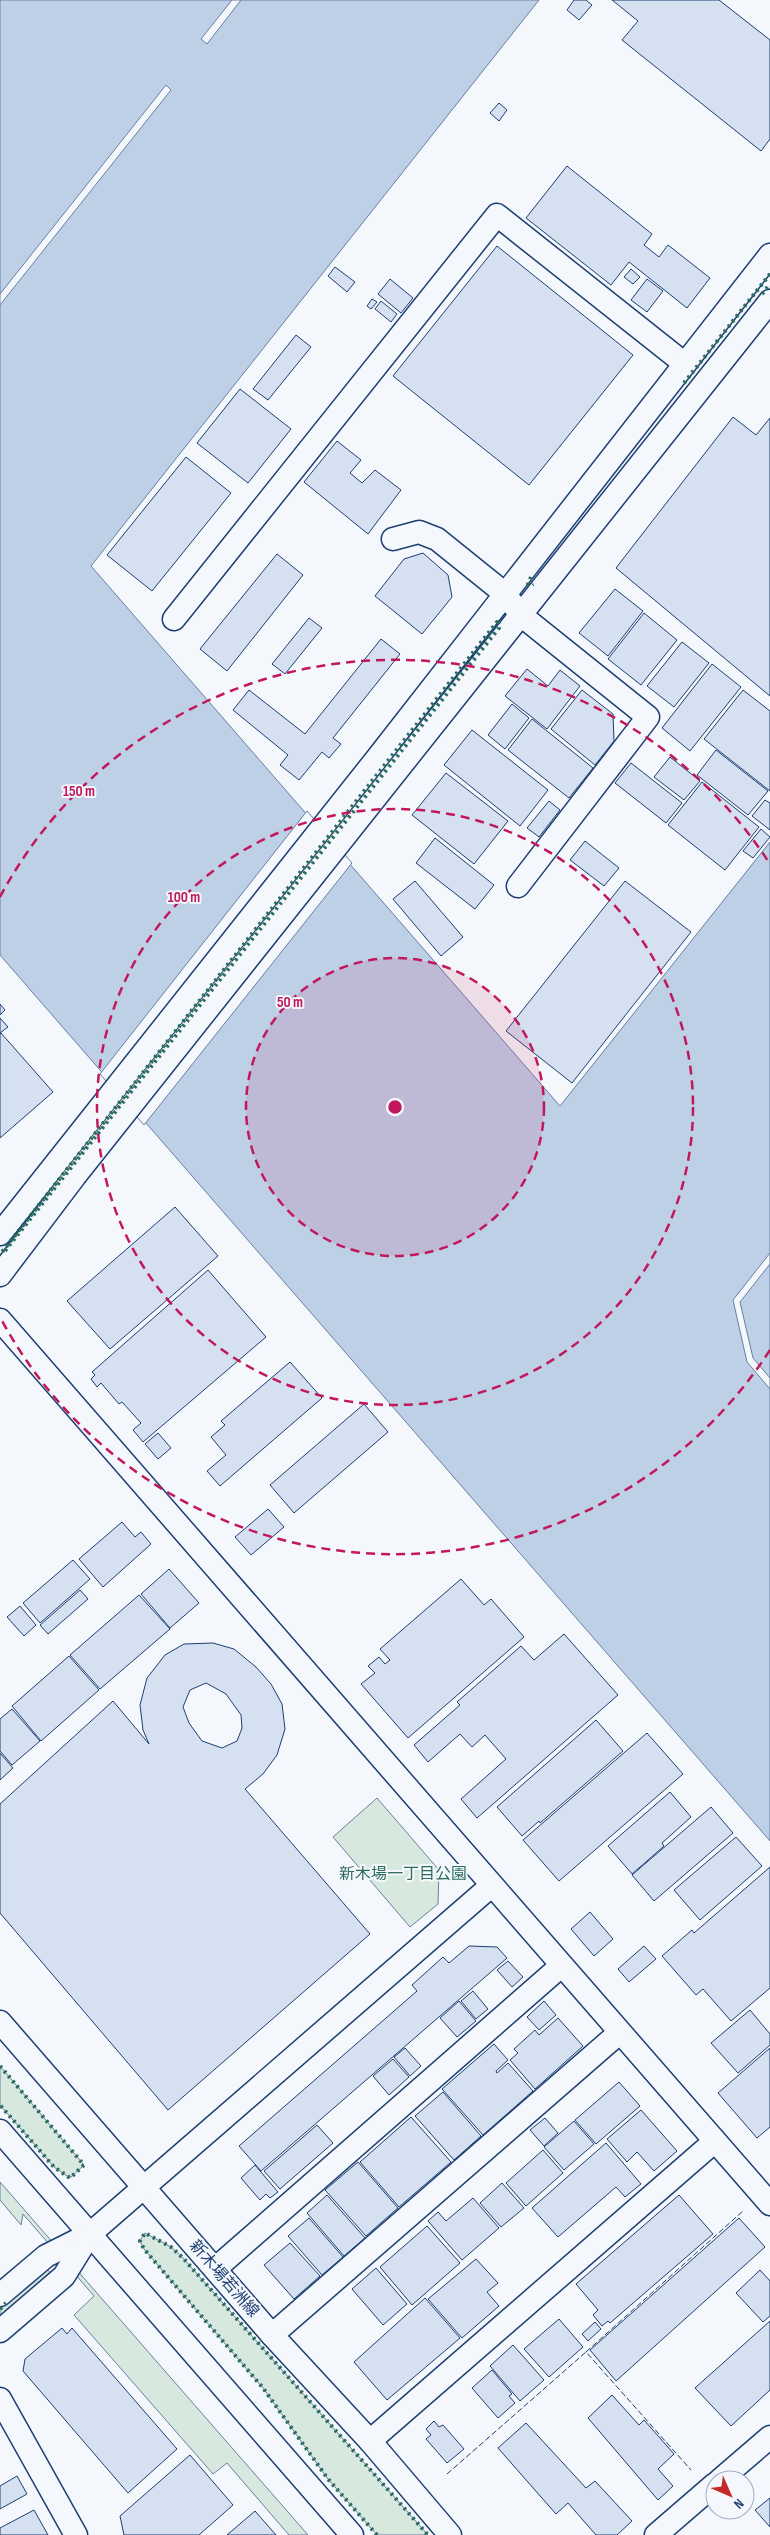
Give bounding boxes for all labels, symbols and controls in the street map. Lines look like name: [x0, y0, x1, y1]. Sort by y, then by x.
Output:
text: 150 m: [63, 782, 95, 801]
text: 100 m: [168, 888, 200, 907]
text: 50 m: [277, 993, 303, 1012]
centre of rings: [386, 1098, 404, 1116]
park label: 新木場一丁目公園: [339, 1865, 467, 1884]
street label: 新木場若洲線: [185, 2237, 263, 2321]
north arrow: [705, 2470, 755, 2520]
text: N: [730, 2495, 747, 2512]

